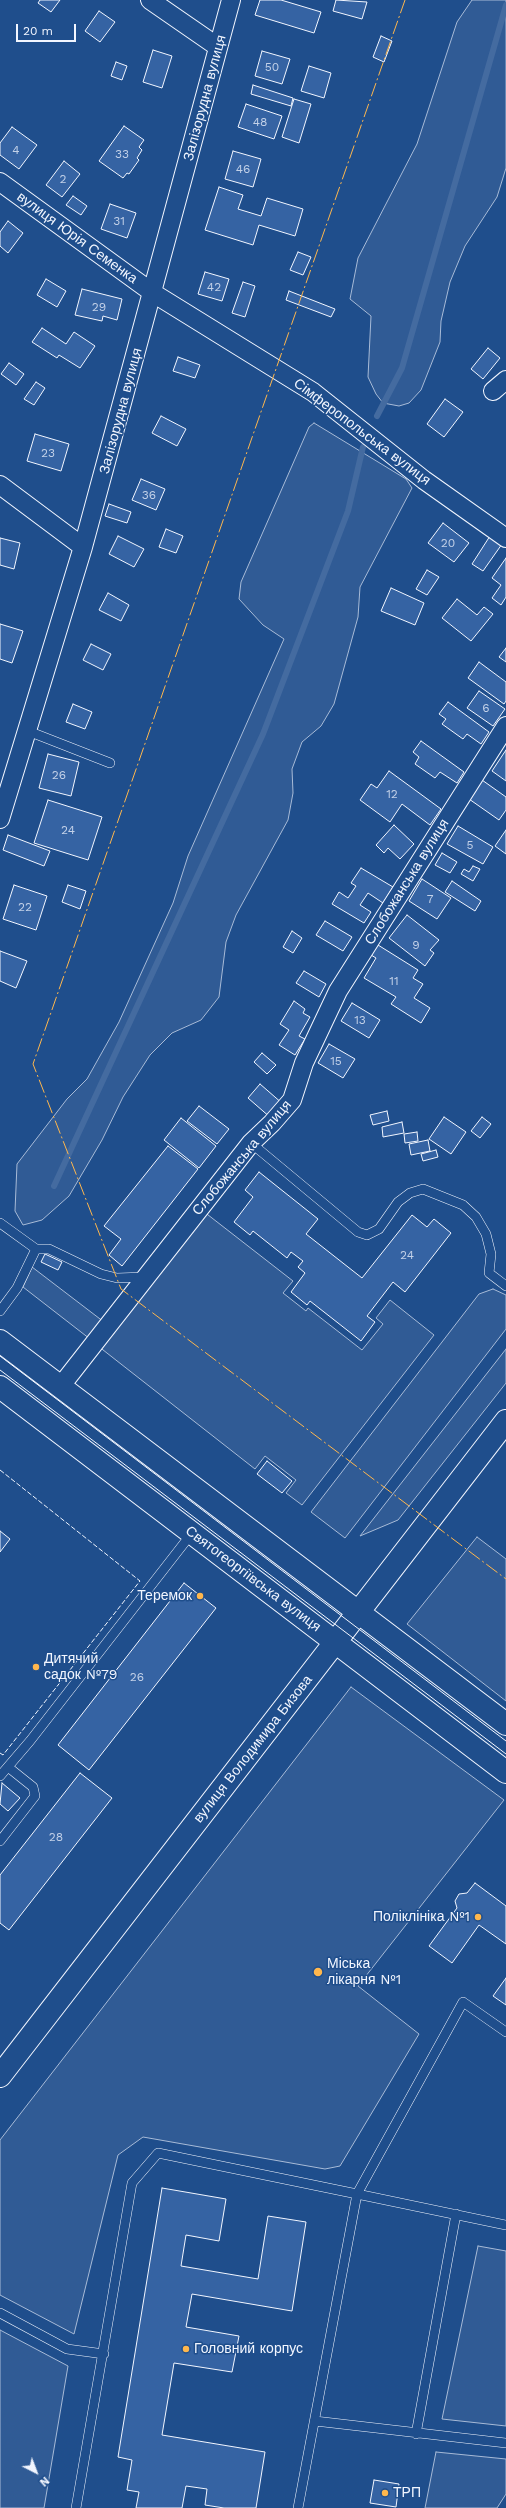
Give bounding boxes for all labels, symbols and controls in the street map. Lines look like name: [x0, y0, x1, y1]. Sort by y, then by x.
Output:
scale bar: [18, 16, 78, 42]
text: 20 m: [23, 24, 53, 38]
street label: Залізорудна вулиця: [180, 33, 230, 163]
house number: 50: [265, 60, 279, 74]
house number: 48: [253, 115, 267, 129]
house number: 4: [12, 143, 20, 157]
house number: 33: [115, 147, 129, 161]
house number: 46: [236, 162, 250, 176]
house number: 2: [60, 172, 66, 186]
street label: вулиця Юрія Семенка: [13, 189, 141, 287]
house number: 31: [113, 214, 125, 228]
house number: 42: [207, 280, 221, 294]
house number: 29: [92, 300, 106, 314]
street label: Залізорудна вулиця: [96, 346, 146, 476]
street label: Сімферопольська вулиця: [290, 375, 434, 489]
house number: 23: [41, 446, 55, 460]
house number: 36: [142, 488, 156, 502]
house number: 20: [441, 536, 455, 550]
house number: 6: [482, 701, 490, 715]
house number: 26: [52, 768, 66, 782]
house number: 12: [386, 787, 398, 801]
street label: Слобожанська вулиця: [361, 816, 453, 948]
house number: 24: [61, 823, 75, 837]
house number: 5: [467, 838, 473, 852]
house number: 7: [427, 892, 433, 906]
house number: 22: [18, 900, 32, 914]
house number: 9: [412, 938, 420, 952]
house number: 11: [389, 974, 399, 988]
house number: 13: [354, 1013, 366, 1027]
house number: 15: [330, 1054, 342, 1068]
street label: Слобожанська вулиця: [189, 1097, 295, 1219]
house number: 24: [400, 1248, 414, 1262]
street label: Святогеоргіївська вулиця: [182, 1523, 324, 1635]
place label: Теремок: [137, 1588, 192, 1604]
marker: Теремок: [195, 1591, 205, 1601]
place label: Дитячий садок №79: [44, 1651, 117, 1684]
marker: Дитячий садок №79: [31, 1662, 41, 1672]
house number: 26: [130, 1670, 144, 1684]
street label: вулиця Володимира Бизова: [190, 1672, 316, 1826]
house number: 28: [49, 1830, 63, 1844]
place label: Поліклініка №1: [373, 1909, 470, 1925]
marker: Поліклініка №1: [473, 1912, 483, 1922]
place label: Міська лікарня №1: [327, 1956, 401, 1988]
marker: Міська лікарня №1: [312, 1966, 324, 1978]
place label: Головний корпус: [194, 2341, 303, 2357]
marker: Головний корпус: [181, 2344, 191, 2354]
north arrow: [16, 2452, 56, 2492]
text: N: [37, 2474, 52, 2489]
place label: ТРП: [393, 2485, 421, 2501]
marker: ТРП: [380, 2488, 390, 2498]

